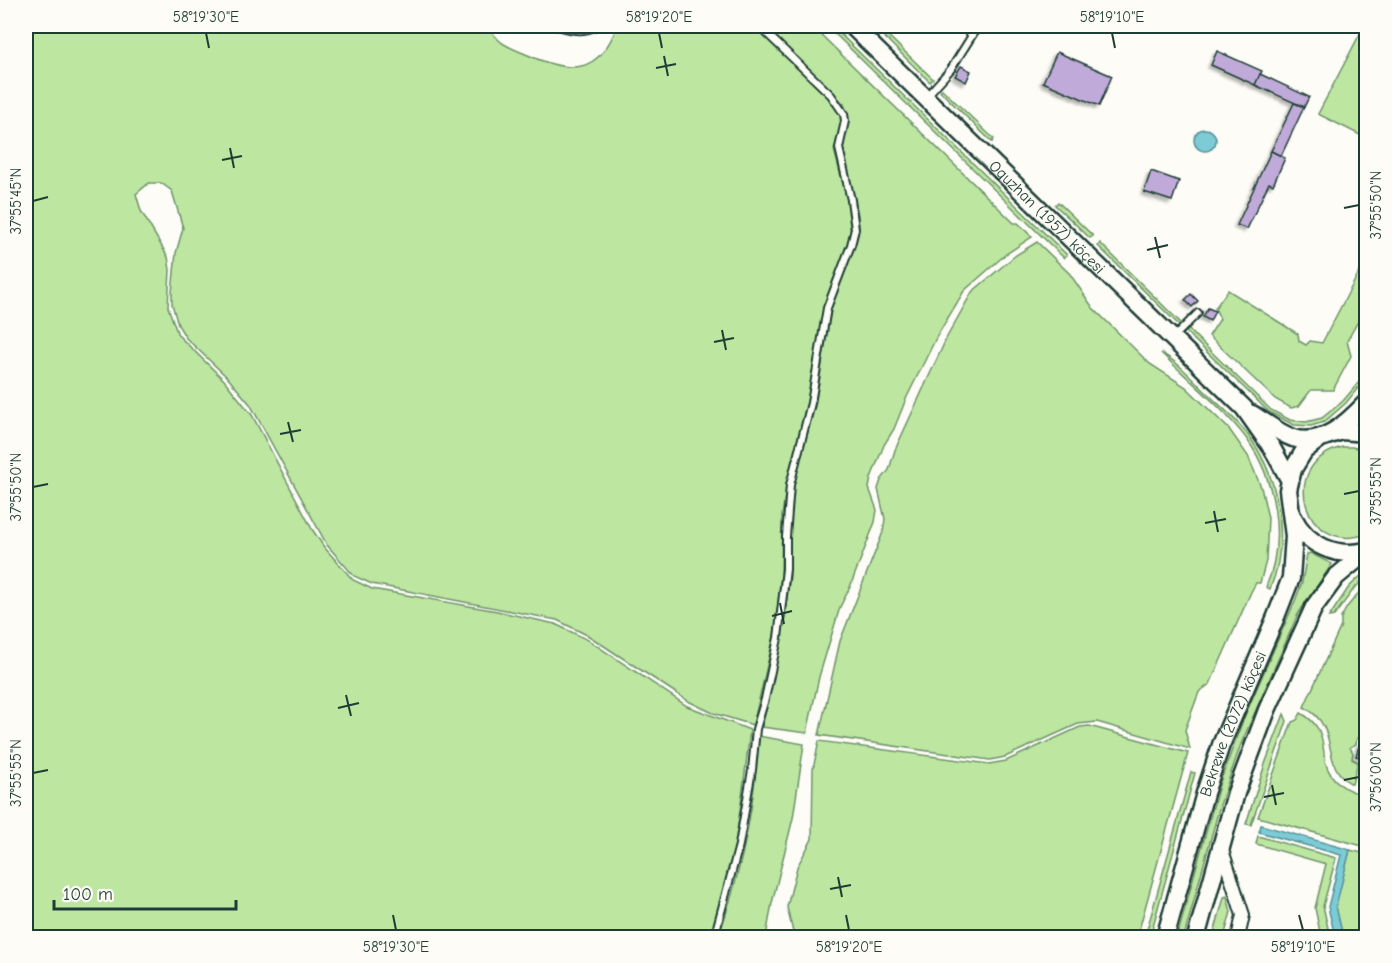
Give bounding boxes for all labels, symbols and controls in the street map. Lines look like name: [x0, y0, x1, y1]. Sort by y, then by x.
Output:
text: 58°19'30"E: [173, 8, 239, 26]
text: 58°19'20"E: [626, 8, 692, 26]
text: 58°19'10"E: [1080, 8, 1144, 26]
street label: Oguzhan (1957) köçesi: [985, 157, 1108, 278]
text: 37°55'45"N: [7, 168, 25, 234]
text: 37°55'50"N: [1367, 171, 1385, 239]
text: 37°55'50"N: [7, 453, 25, 521]
text: 37°55'55"N: [1367, 457, 1385, 525]
street label: Bekrewe (2072) köçesi: [1196, 649, 1270, 799]
text: 37°55'55"N: [7, 739, 25, 807]
text: 37°56'00"N: [1367, 742, 1385, 812]
scale bar: [54, 873, 236, 911]
text: 100 m: [63, 884, 113, 905]
text: 58°19'30"E: [363, 938, 429, 956]
text: 58°19'20"E: [816, 938, 882, 956]
text: 58°19'10"E: [1271, 938, 1335, 956]

